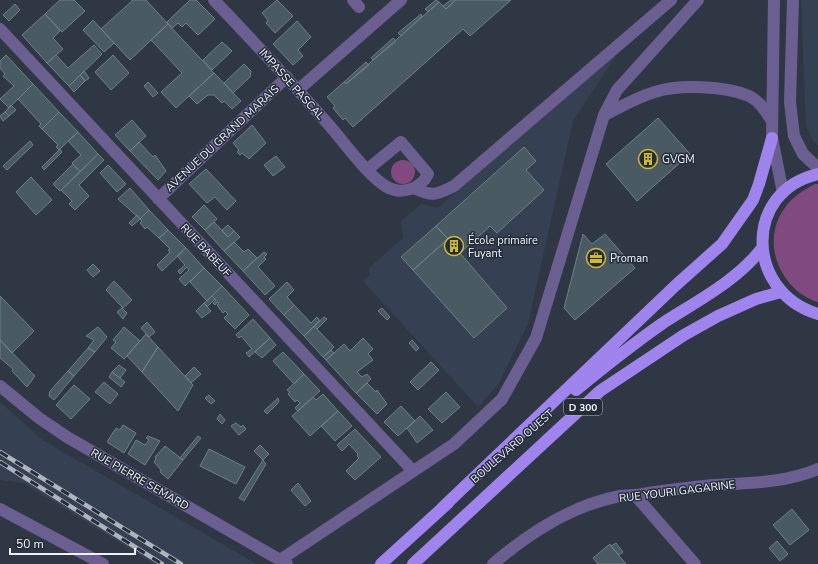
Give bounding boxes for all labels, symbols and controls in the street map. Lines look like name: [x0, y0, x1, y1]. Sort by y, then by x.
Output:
street label: IMPASSE PASCAL: [256, 45, 328, 123]
street label: AVENUE DU GRAND MARAIS: [162, 81, 283, 195]
building icon: GVGM: [637, 148, 659, 170]
place label: GVGM: [662, 152, 695, 167]
street label: RUE BABEUF: [177, 220, 234, 280]
place label: École primaire Fuyant: [468, 232, 538, 261]
building icon: École primaire Fuyant: [443, 235, 465, 257]
office icon: Proman: [585, 247, 607, 269]
place label: Proman: [610, 251, 648, 266]
road number: D 300: [564, 399, 602, 415]
street label: BOULEVARD OUEST: [468, 406, 557, 487]
street label: RUE PIERRE SEMARD: [88, 445, 192, 514]
street label: RUE YOURI GAGARINE: [618, 477, 736, 506]
scale bar: [10, 530, 135, 556]
text: 50 m: [16, 536, 44, 552]

